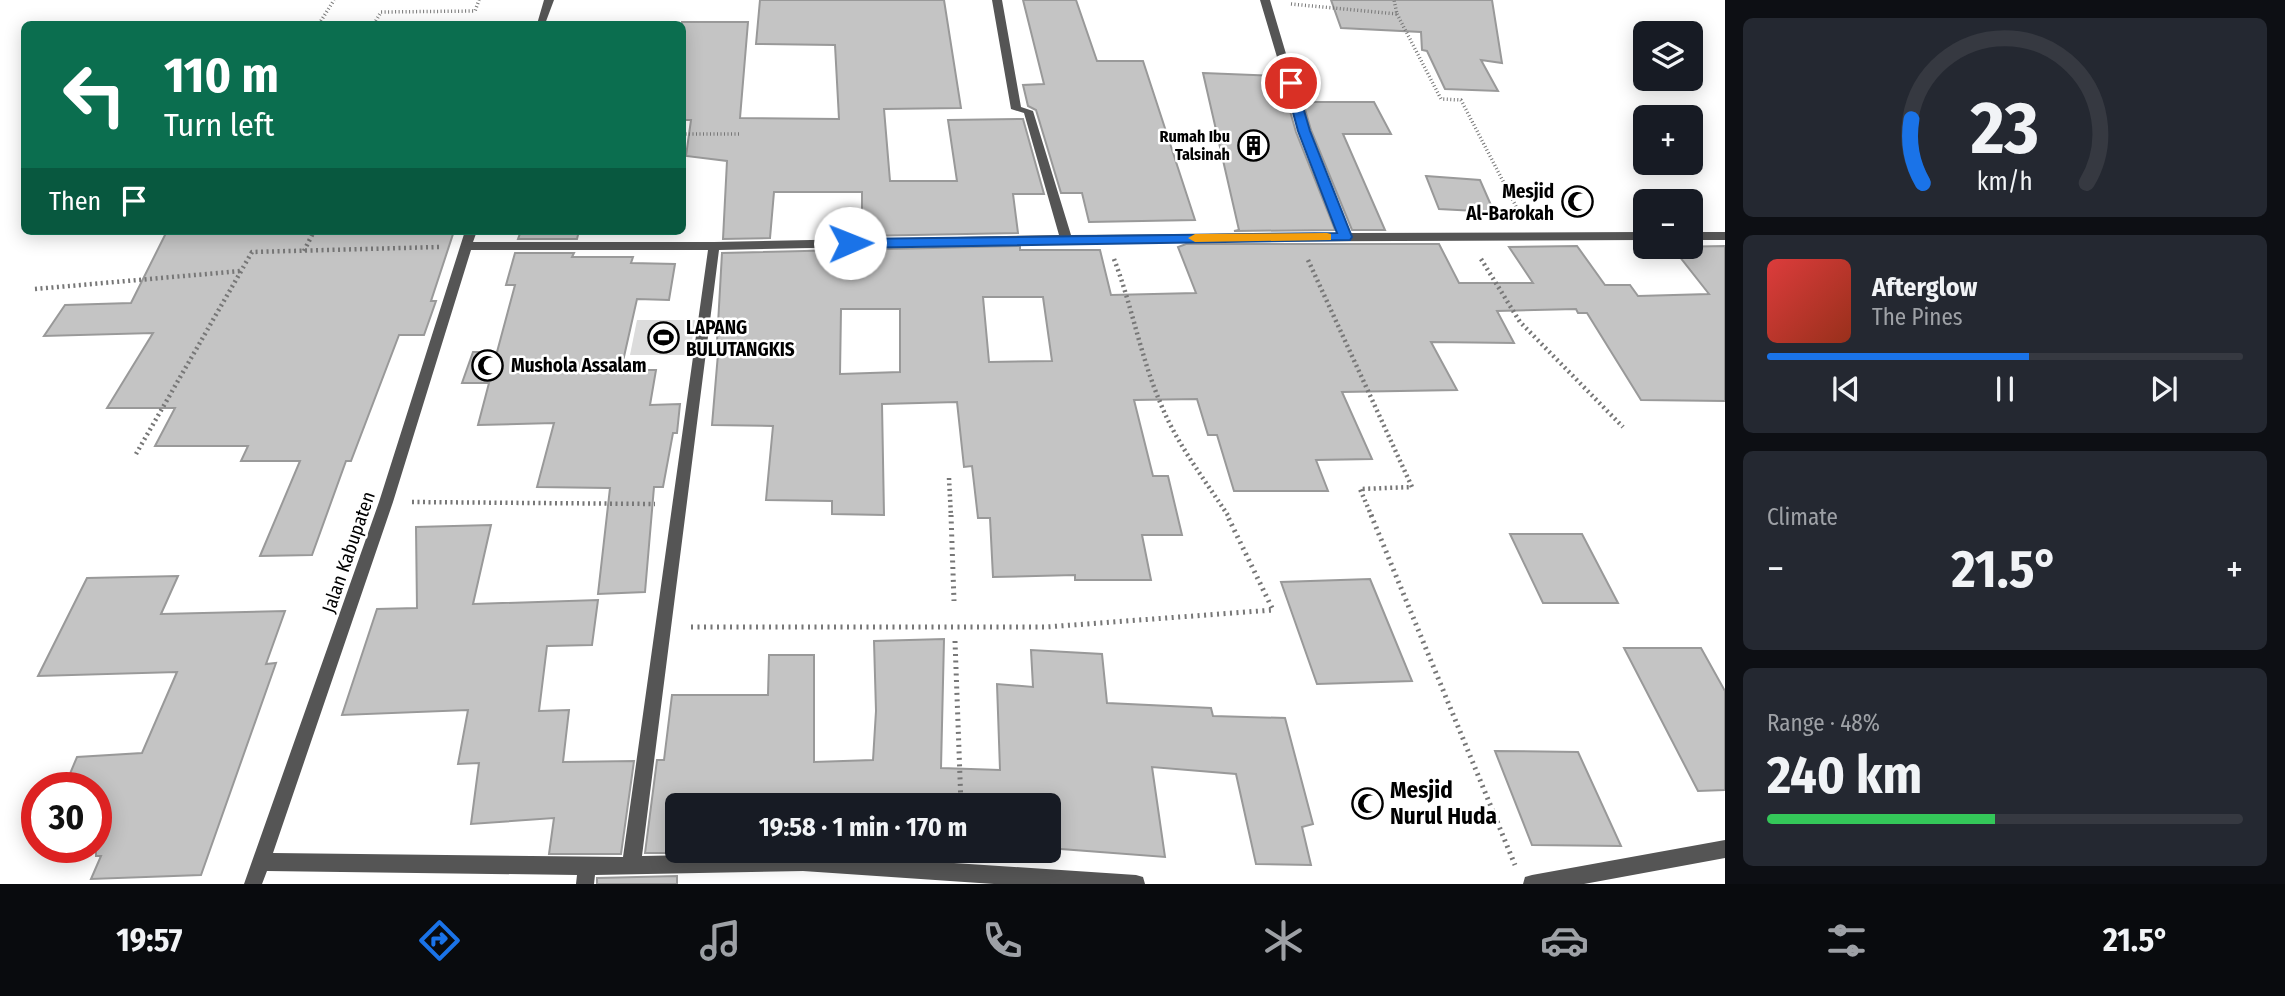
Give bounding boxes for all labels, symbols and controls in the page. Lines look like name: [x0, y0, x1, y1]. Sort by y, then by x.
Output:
map controls: [1633, 21, 1703, 259]
button: layers: [1633, 21, 1703, 91]
text: 110 m: [164, 46, 279, 105]
icon: left: [49, 49, 140, 140]
pin: [1261, 53, 1321, 113]
icon: arrive: [1272, 64, 1310, 102]
text: 23: [1970, 86, 2039, 173]
button: +: [1633, 105, 1703, 175]
text: Turn left: [164, 106, 274, 144]
place label: Rumah Ibu Talsinah: [1160, 127, 1230, 164]
building icon: Rumah Ibu Talsinah: [1236, 128, 1270, 162]
text: km/h: [1977, 167, 2033, 197]
place label: Mesjid Al-Barokah: [1465, 180, 1554, 225]
icon: arrive: [115, 182, 153, 220]
mosque icon: Mesjid Al-Barokah: [1560, 185, 1594, 219]
text: Then: [49, 186, 101, 217]
button: −: [1633, 189, 1703, 259]
position arrow: [813, 206, 887, 280]
text: Afterglow: [1872, 272, 1977, 303]
text: The Pines: [1872, 303, 1963, 331]
place label: LAPANG BULUTANGKIS: [686, 316, 795, 361]
sports icon: LAPANG BULUTANGKIS: [646, 321, 680, 355]
mosque icon: Mushola Assalam: [471, 348, 505, 382]
place label: Mushola Assalam: [511, 354, 646, 377]
icon: previous: [1827, 370, 1865, 408]
icon: pause: [1986, 370, 2024, 408]
icon: next: [2145, 370, 2183, 408]
street label: Jalan Kabupaten: [317, 488, 380, 616]
text: Climate: [1767, 503, 1838, 531]
text: 21.5°: [1951, 538, 2058, 601]
text: −: [1767, 546, 1784, 592]
text: +: [2226, 546, 2243, 592]
text: Range · 48%: [1767, 709, 1880, 737]
text: 240 km: [1767, 744, 1922, 807]
speed limit sign: 30: [21, 772, 112, 863]
place label: Mesjid Nurul Huda: [1390, 776, 1497, 830]
mosque icon: Mesjid Nurul Huda: [1350, 786, 1384, 820]
text: 19:58 · 1 min · 170 m: [759, 812, 967, 843]
icon: directions: [415, 916, 464, 965]
icon: music: [696, 916, 745, 965]
icon: phone: [978, 916, 1027, 965]
icon: climate: [1259, 916, 1308, 965]
icon: car: [1540, 916, 1589, 965]
icon: filters: [1822, 916, 1871, 965]
text: 19:57: [116, 921, 182, 959]
text: 21.5°: [2103, 921, 2169, 959]

